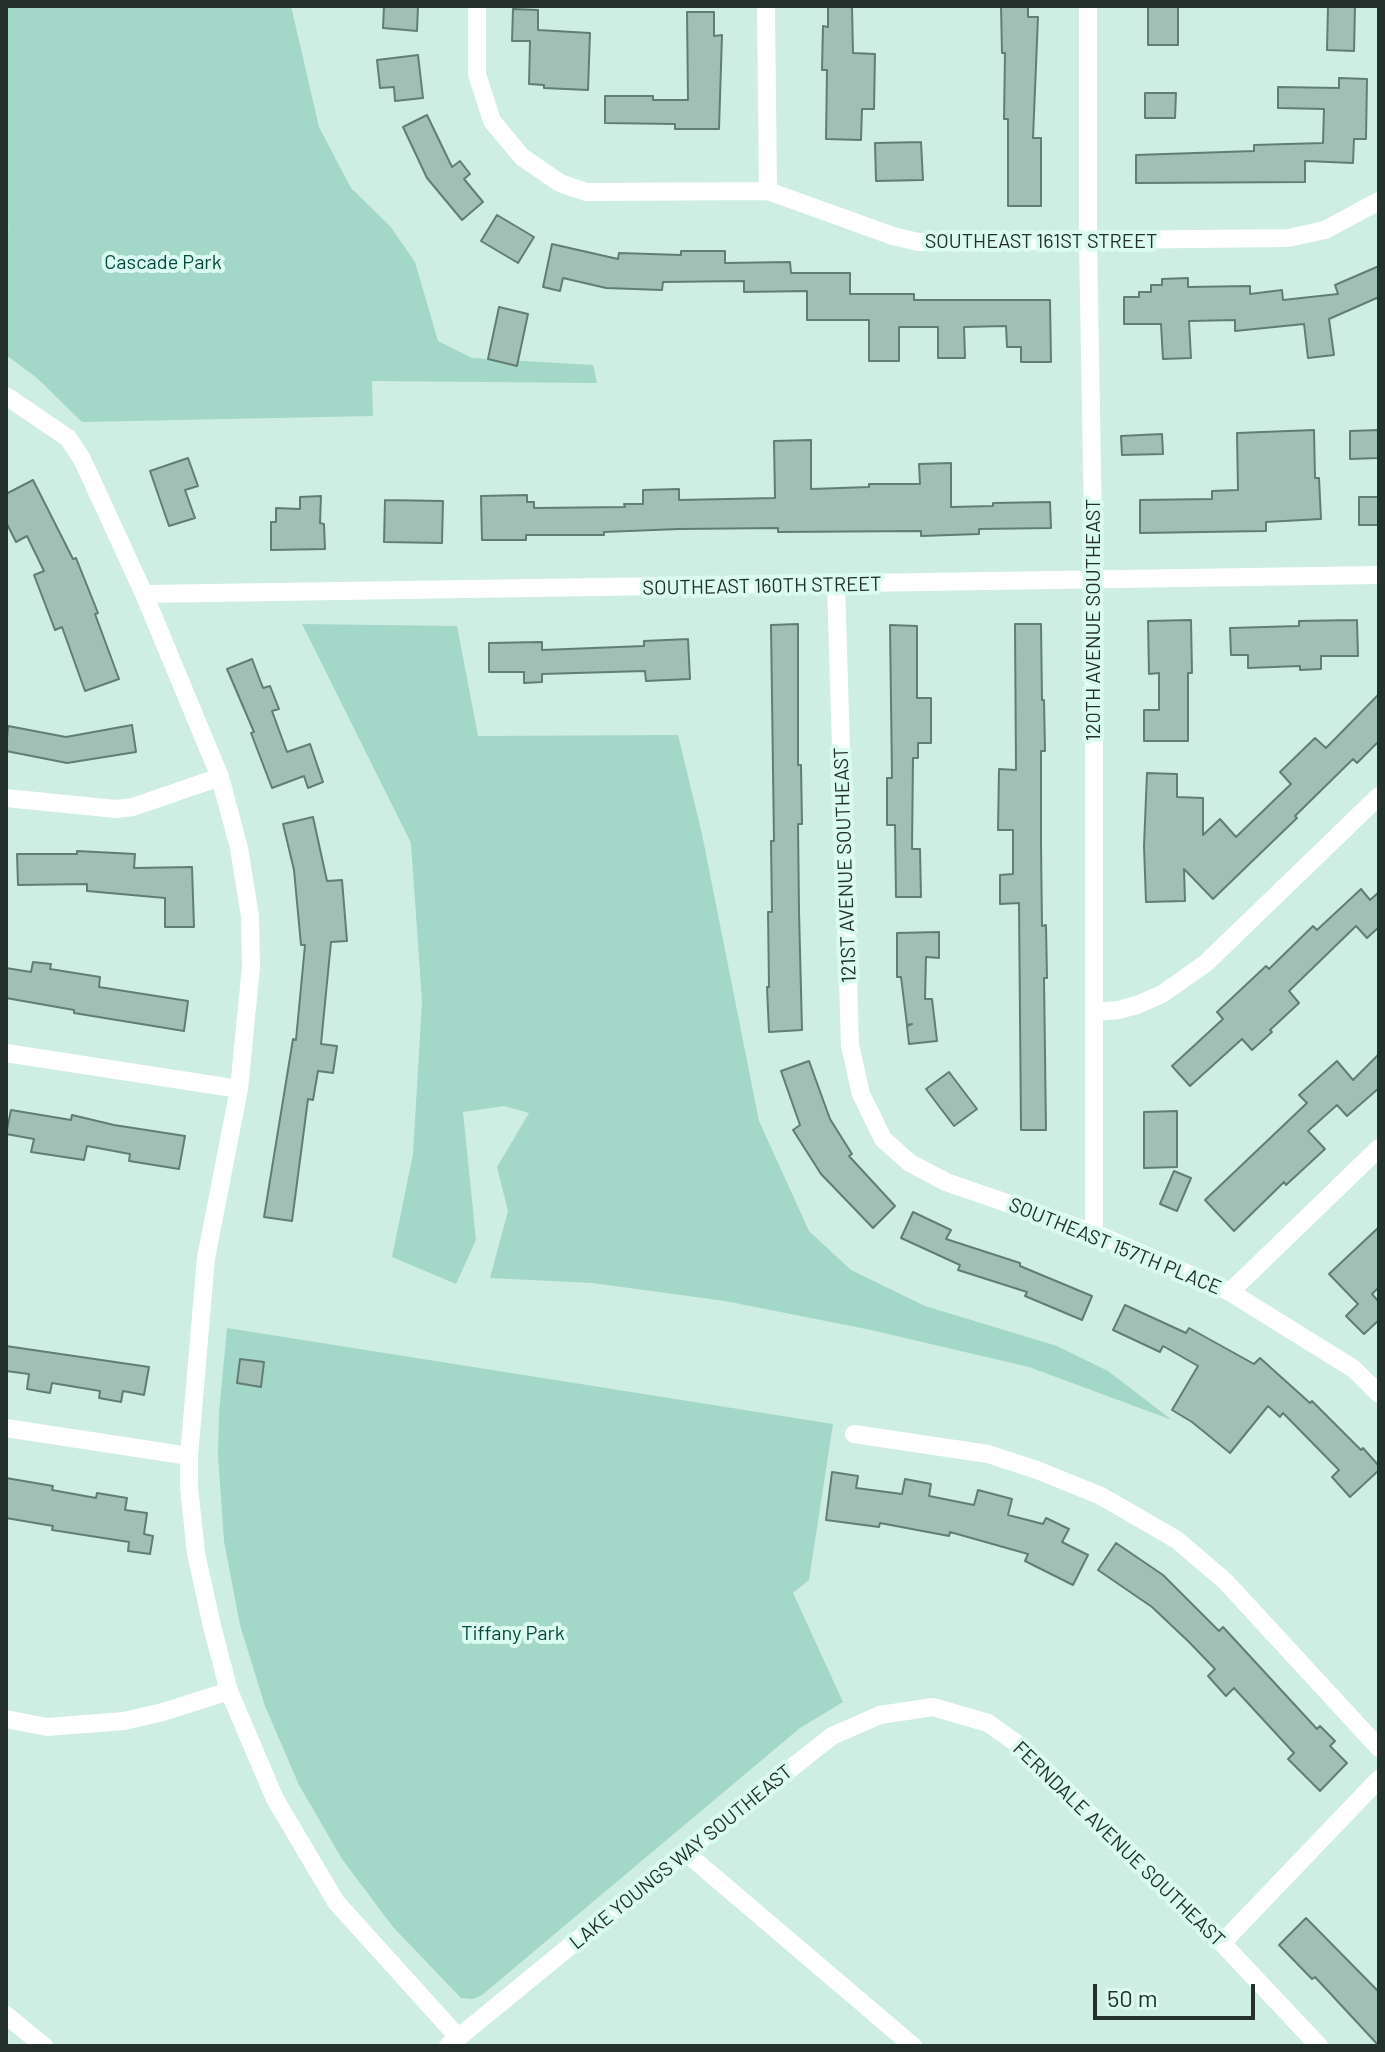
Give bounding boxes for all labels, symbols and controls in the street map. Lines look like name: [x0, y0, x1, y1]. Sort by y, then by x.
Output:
street label: SOUTHEAST 161ST STREET: [925, 229, 1157, 253]
park label: Cascade Park: [104, 250, 222, 274]
street label: 120TH AVENUE SOUTHEAST: [1081, 499, 1105, 741]
street label: SOUTHEAST 160TH STREET: [642, 572, 882, 600]
street label: 121ST AVENUE SOUTHEAST: [829, 747, 861, 983]
street label: SOUTHEAST 157TH PLACE: [1005, 1192, 1225, 1300]
park label: Tiffany Park: [461, 1621, 565, 1645]
street label: FERNDALE AVENUE SOUTHEAST: [1008, 1736, 1230, 1952]
street label: LAKE YOUNGS WAY SOUTHEAST: [565, 1760, 797, 1954]
scale bar: [1097, 1968, 1259, 2018]
text: 50 m: [1107, 1983, 1158, 2012]

